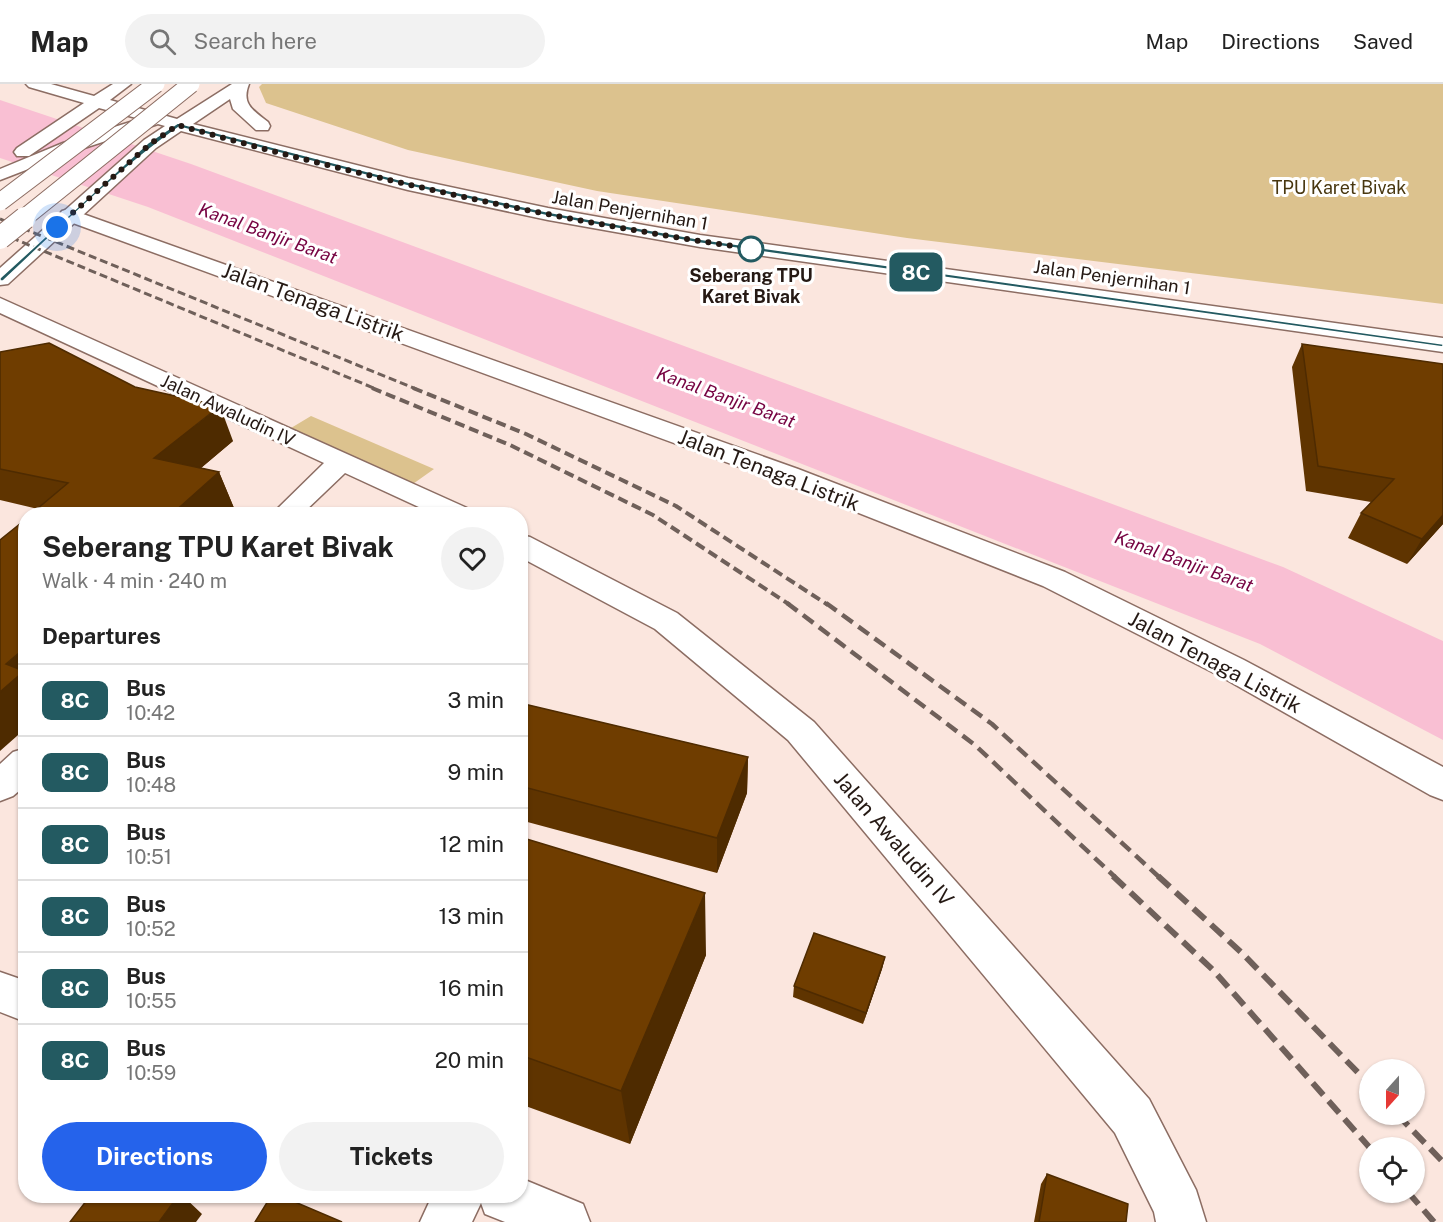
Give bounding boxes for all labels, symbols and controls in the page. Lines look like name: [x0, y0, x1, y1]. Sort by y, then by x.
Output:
search box: [125, 14, 545, 68]
text: Map: [30, 25, 89, 58]
icon: search: [146, 25, 179, 58]
text: Search here: [194, 28, 317, 54]
text: Map: [1146, 29, 1188, 54]
text: Directions: [1221, 29, 1320, 54]
text: Saved: [1353, 29, 1413, 54]
park label: TPU Karet Bivak: [1272, 177, 1406, 198]
street label: Jalan Penjernihan 1: [550, 186, 710, 234]
water label: Kanal Banjir Barat: [196, 198, 340, 268]
your location: [42, 212, 72, 242]
marker: Seberang TPU Karet Bivak: [738, 236, 764, 262]
line badge: 8C: [889, 252, 943, 291]
street label: Jalan Penjernihan 1: [1032, 256, 1192, 298]
street label: Jalan Tenaga Listrik: [218, 257, 408, 347]
text: 8C: [901, 260, 931, 285]
place label: Seberang TPU Karet Bivak: [689, 265, 813, 307]
water label: Kanal Banjir Barat: [654, 362, 798, 432]
street label: Jalan Awaludin IV: [158, 370, 298, 450]
street label: Jalan Tenaga Listrik: [675, 424, 863, 516]
water label: Kanal Banjir Barat: [1112, 526, 1256, 596]
button: heart: [441, 527, 504, 590]
text: Seberang TPU Karet Bivak: [42, 530, 394, 563]
text: Walk · 4 min · 240 m: [42, 569, 227, 593]
street label: Jalan Tenaga Listrik: [1124, 606, 1306, 718]
text: Departures: [42, 623, 161, 649]
text: Bus: [126, 675, 166, 701]
text: 3 min: [447, 687, 504, 713]
text: 8C: [60, 688, 90, 713]
text: 10:42: [126, 701, 175, 725]
text: Bus: [126, 747, 166, 773]
text: 9 min: [448, 759, 504, 785]
text: 8C: [60, 760, 90, 785]
street label: Jalan Awaludin IV: [829, 767, 959, 911]
text: 10:48: [126, 773, 176, 797]
text: Bus: [126, 819, 166, 845]
text: 12 min: [439, 831, 504, 857]
text: 8C: [60, 832, 90, 857]
text: 10:51: [126, 845, 172, 869]
text: Bus: [126, 891, 166, 917]
text: 13 min: [439, 903, 504, 929]
text: 8C: [60, 904, 90, 929]
text: 10:52: [126, 917, 176, 941]
text: Bus: [126, 963, 166, 989]
text: 16 min: [439, 975, 504, 1001]
text: 8C: [60, 976, 90, 1001]
text: 10:55: [126, 989, 177, 1013]
text: Bus: [126, 1035, 166, 1061]
text: 20 min: [435, 1047, 504, 1073]
text: 8C: [60, 1048, 90, 1073]
north arrow: [1359, 1059, 1425, 1125]
map controls: [1359, 1059, 1425, 1203]
text: 10:59: [126, 1061, 176, 1085]
button: Directions: [42, 1122, 267, 1191]
button: Tickets: [279, 1122, 504, 1191]
button: locate: [1359, 1137, 1425, 1203]

